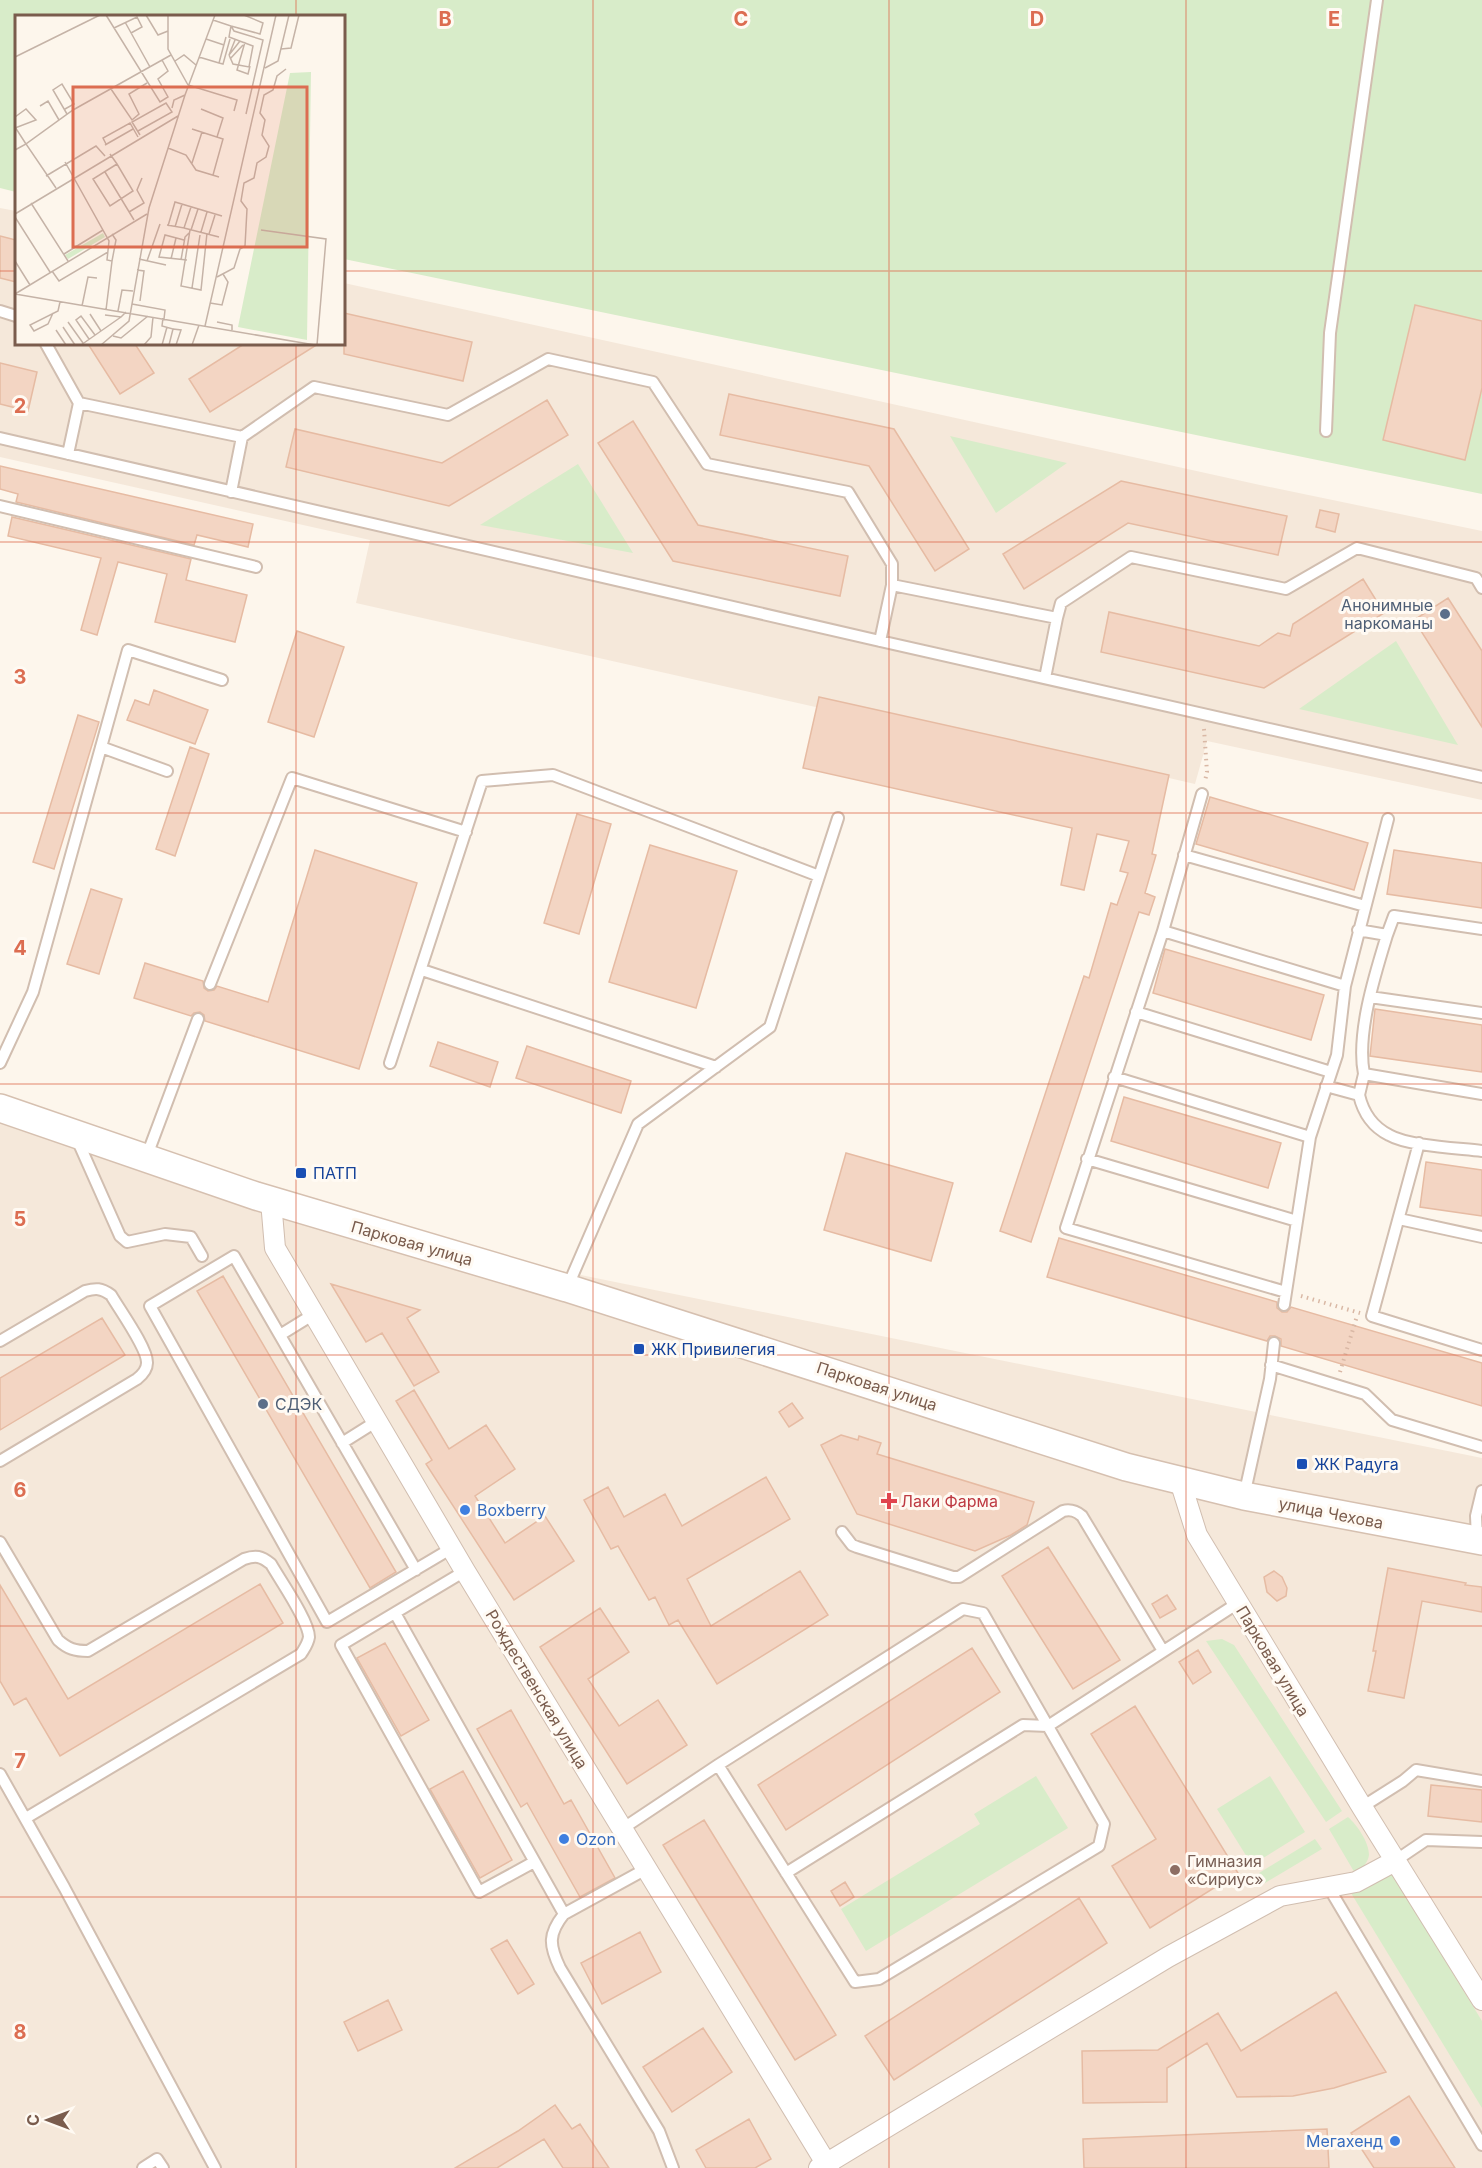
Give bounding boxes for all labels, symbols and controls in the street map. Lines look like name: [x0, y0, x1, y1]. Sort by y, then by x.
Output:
text: B: [438, 7, 452, 31]
text: C: [734, 7, 748, 31]
text: D: [1030, 7, 1044, 31]
text: E: [1328, 7, 1340, 31]
inset map: [15, 15, 345, 345]
text: 2: [14, 394, 26, 418]
place label: Анонимные наркоманы: [1341, 595, 1433, 633]
marker: Анонимные наркоманы: [1438, 607, 1452, 621]
text: 3: [14, 665, 26, 689]
text: 4: [13, 936, 27, 960]
place label: ПАТП: [313, 1163, 357, 1183]
marker: ПАТП: [294, 1166, 308, 1180]
text: 5: [14, 1207, 26, 1231]
street label: Парковая улица: [349, 1216, 475, 1270]
place label: ЖК Привилегия: [651, 1339, 775, 1359]
marker: ЖК Привилегия: [632, 1342, 646, 1356]
street label: Парковая улица: [814, 1357, 940, 1415]
place label: СДЭК: [275, 1394, 322, 1414]
marker: СДЭК: [256, 1397, 270, 1411]
place label: ЖК Радуга: [1314, 1454, 1399, 1474]
marker: ЖК Радуга: [1295, 1457, 1309, 1471]
text: 6: [14, 1478, 27, 1502]
place label: Лаки Фарма: [901, 1491, 998, 1511]
street label: улица Чехова: [1277, 1493, 1385, 1533]
marker: Лаки Фарма: [882, 1494, 896, 1508]
place label: Boxberry: [477, 1500, 546, 1520]
marker: Boxberry: [458, 1503, 472, 1517]
street label: Парковая улица: [1232, 1602, 1314, 1720]
street label: Рождественская улица: [482, 1606, 592, 1772]
text: 7: [14, 1749, 26, 1773]
place label: Ozon: [576, 1829, 616, 1849]
marker: Ozon: [557, 1832, 571, 1846]
place label: Гимназия «Сириус»: [1187, 1851, 1264, 1889]
marker: Гимназия «Сириус»: [1168, 1863, 1182, 1877]
text: 8: [13, 2020, 27, 2044]
north arrow: [18, 2090, 78, 2150]
text: С: [23, 2114, 43, 2126]
place label: Мегахенд: [1306, 2131, 1383, 2151]
marker: Мегахенд: [1388, 2134, 1402, 2148]

